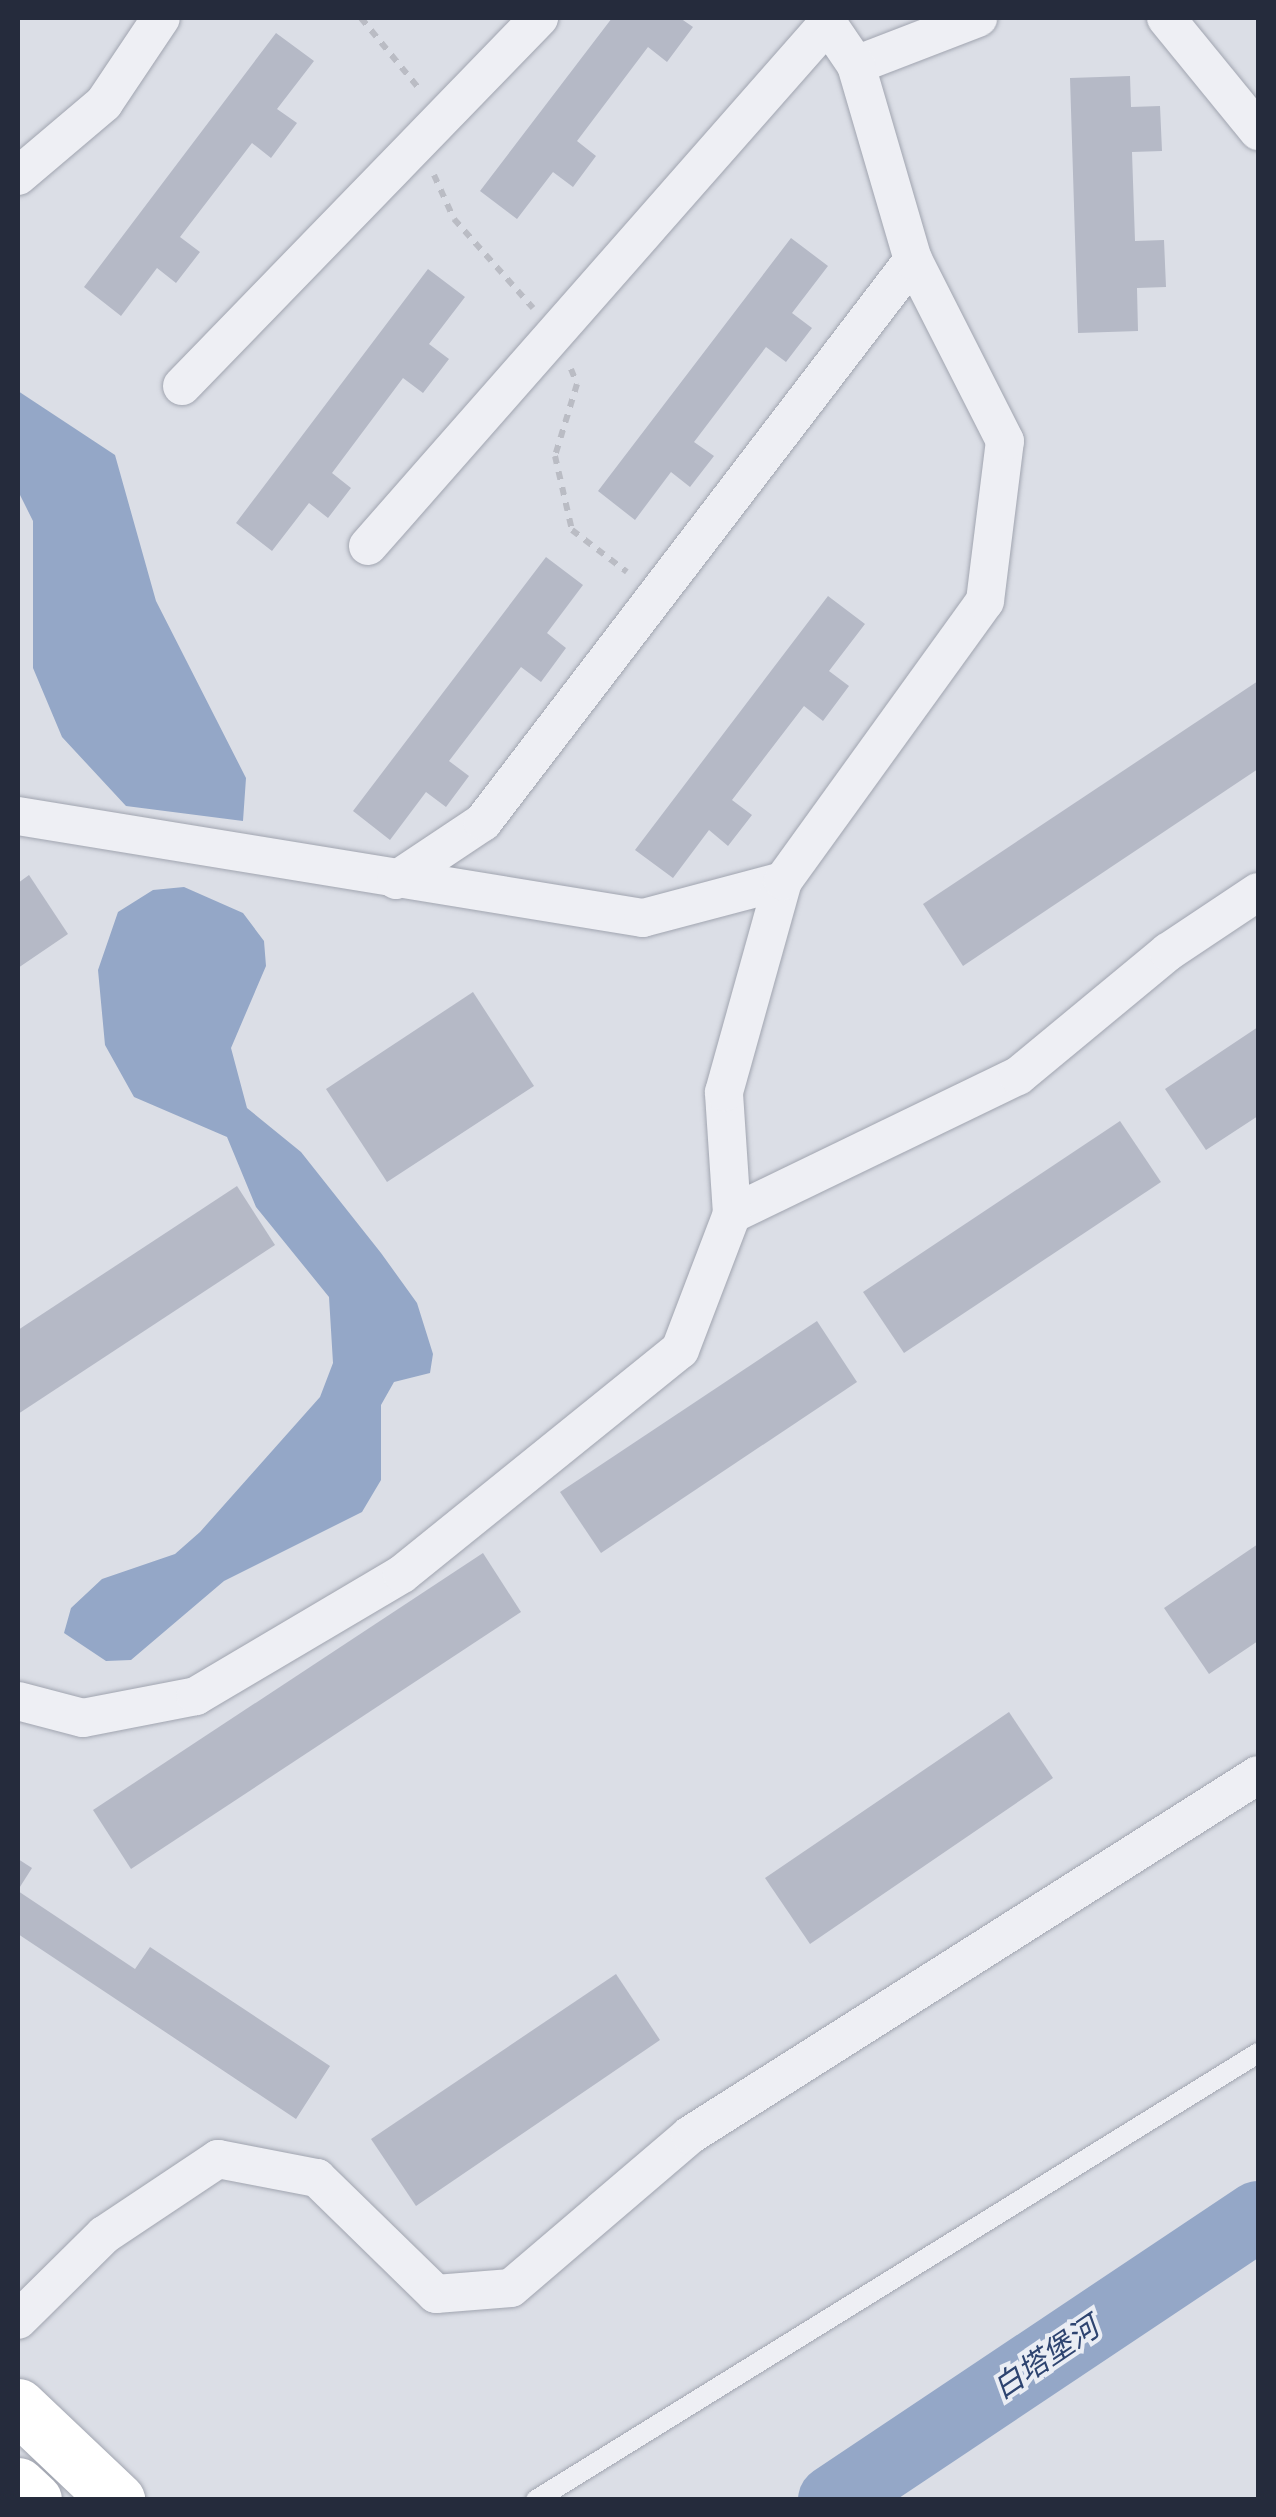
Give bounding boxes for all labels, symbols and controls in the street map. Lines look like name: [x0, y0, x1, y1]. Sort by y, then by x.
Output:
water label: 白塔堡河: [986, 2310, 1106, 2406]

